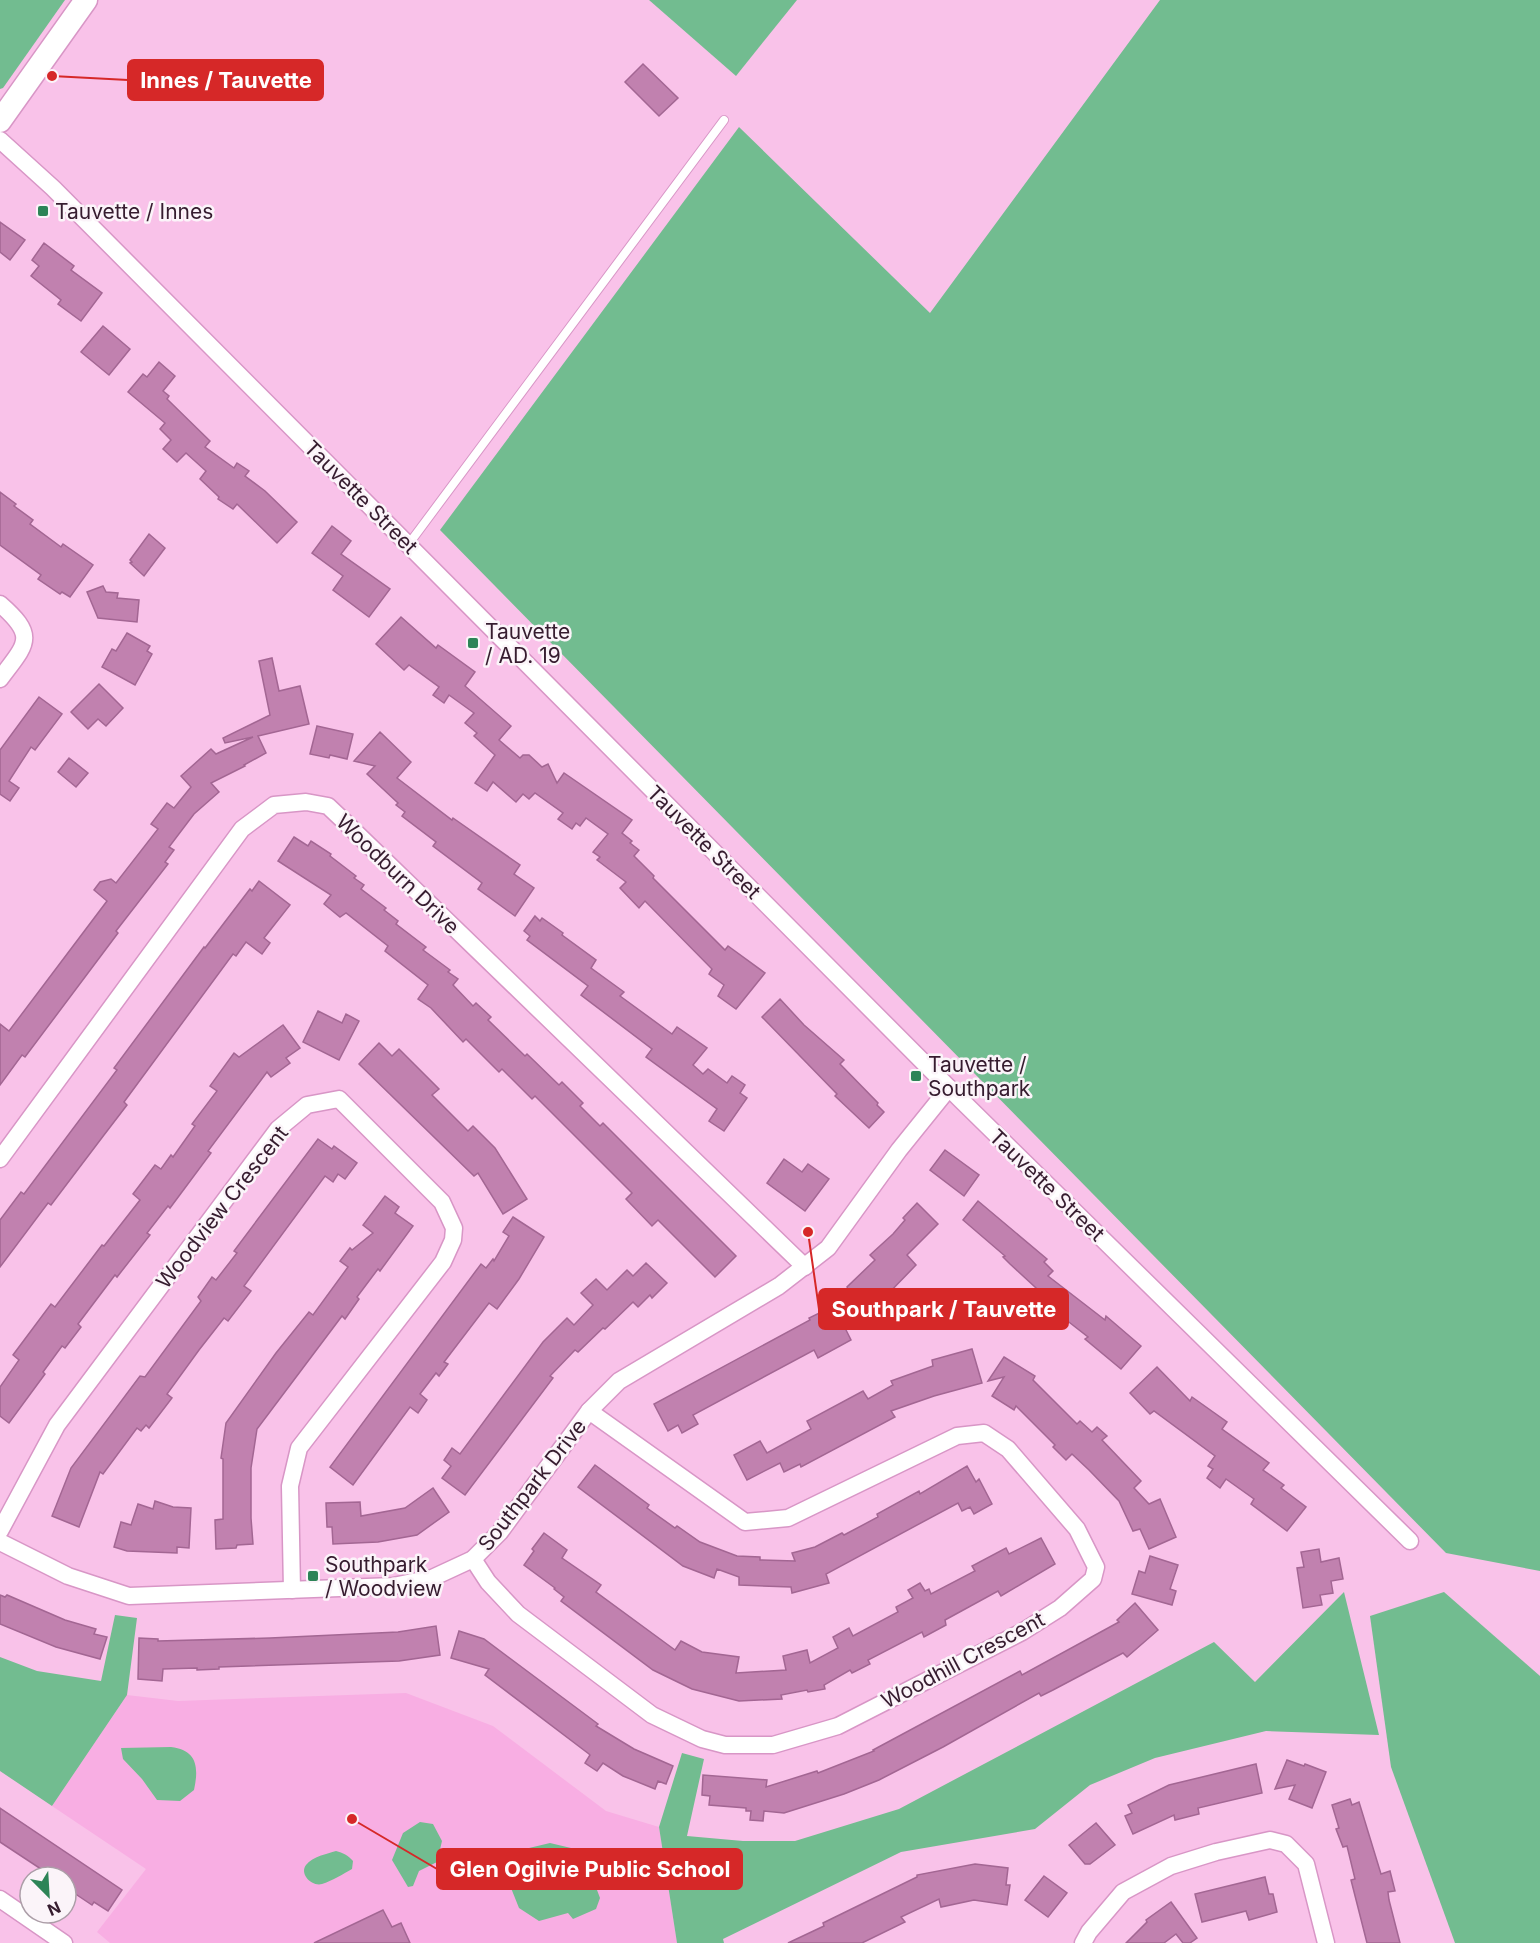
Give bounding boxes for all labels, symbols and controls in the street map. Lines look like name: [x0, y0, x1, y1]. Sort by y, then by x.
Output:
callout: Innes / Tauvette: [128, 60, 323, 100]
text: Innes / Tauvette: [140, 67, 312, 93]
place label: Tauvette / Innes: [55, 199, 213, 224]
marker: Tauvette / Innes: [36, 204, 50, 218]
street label: Tauvette Street: [299, 435, 423, 559]
place label: Tauvette / AD. 19: [485, 619, 570, 668]
marker: Tauvette / AD. 19: [466, 636, 480, 650]
street label: Tauvette Street: [642, 780, 766, 904]
street label: Woodburn Drive: [331, 809, 465, 939]
place label: Tauvette / Southpark: [928, 1052, 1031, 1101]
marker: Tauvette / Southpark: [909, 1069, 923, 1083]
street label: Woodview Crescent: [151, 1121, 293, 1293]
street label: Tauvette Street: [984, 1124, 1110, 1246]
callout: Southpark / Tauvette: [819, 1289, 1068, 1329]
text: Southpark / Tauvette: [832, 1296, 1056, 1322]
street label: Southpark Drive: [473, 1414, 591, 1556]
place label: Southpark / Woodview: [325, 1552, 442, 1601]
marker: Southpark / Woodview: [306, 1569, 320, 1583]
street label: Woodhill Crescent: [877, 1606, 1049, 1714]
callout: Glen Ogilvie Public School: [437, 1849, 742, 1889]
text: Glen Ogilvie Public School: [450, 1856, 730, 1882]
north arrow: [18, 1865, 78, 1925]
text: N: [44, 1897, 64, 1920]

